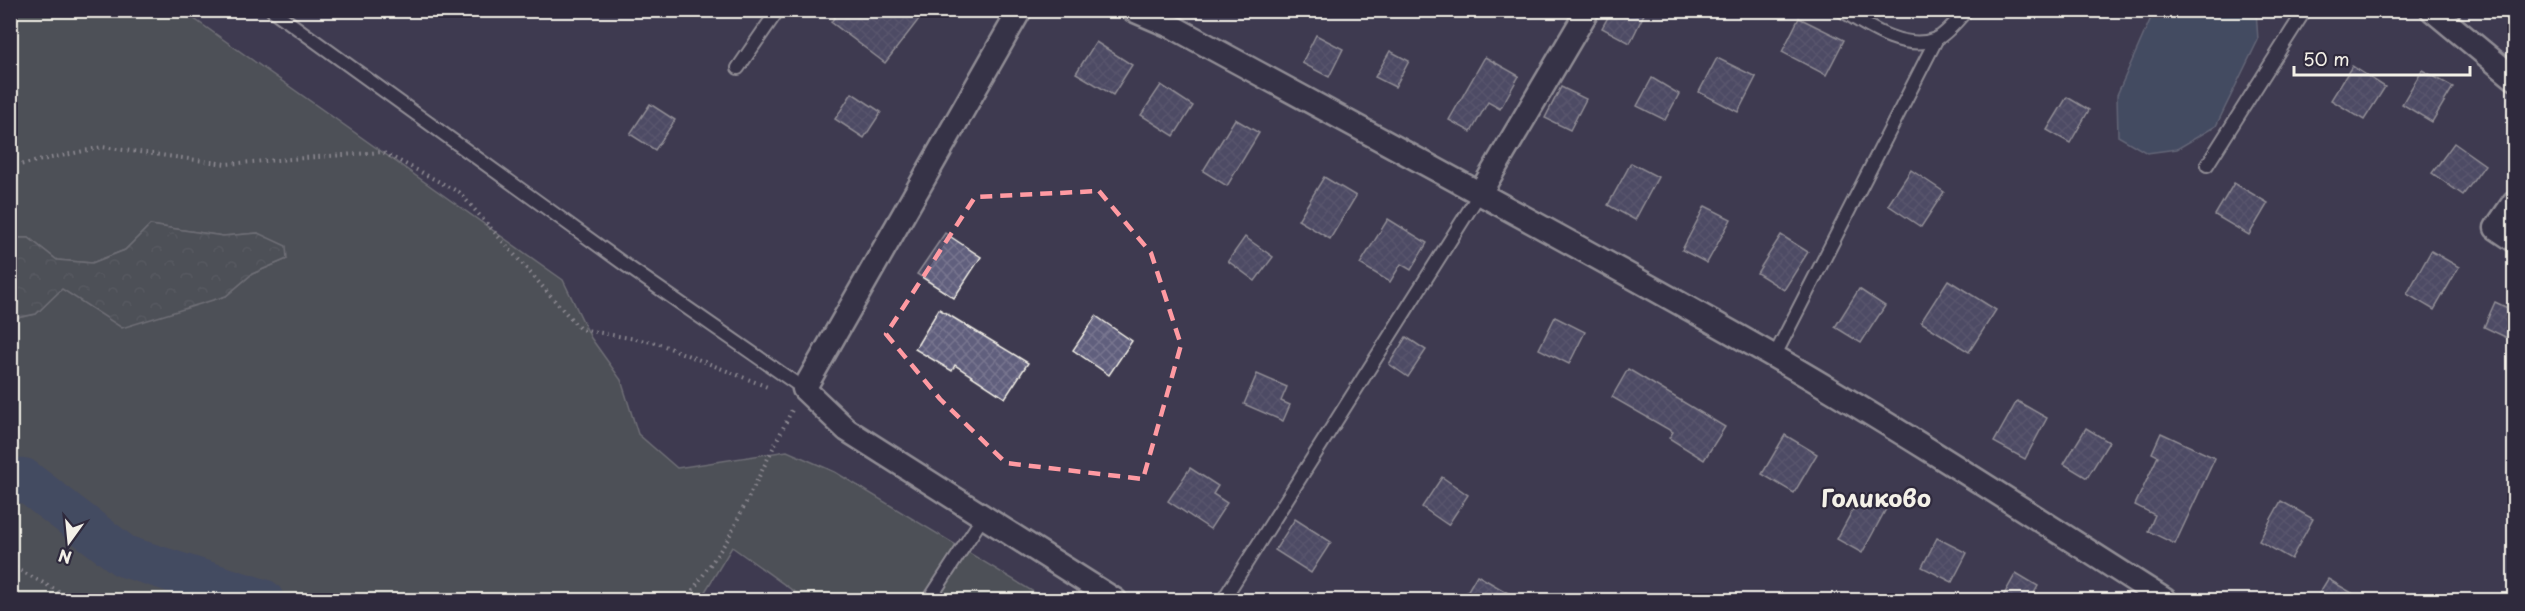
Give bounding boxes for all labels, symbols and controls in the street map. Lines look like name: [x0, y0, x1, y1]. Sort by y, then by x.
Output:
scale bar: [2294, 39, 2470, 77]
text: 50 m: [2303, 45, 2350, 72]
district label: Голиково: [1821, 479, 1931, 515]
north arrow: [39, 512, 99, 572]
text: N: [56, 544, 74, 571]

